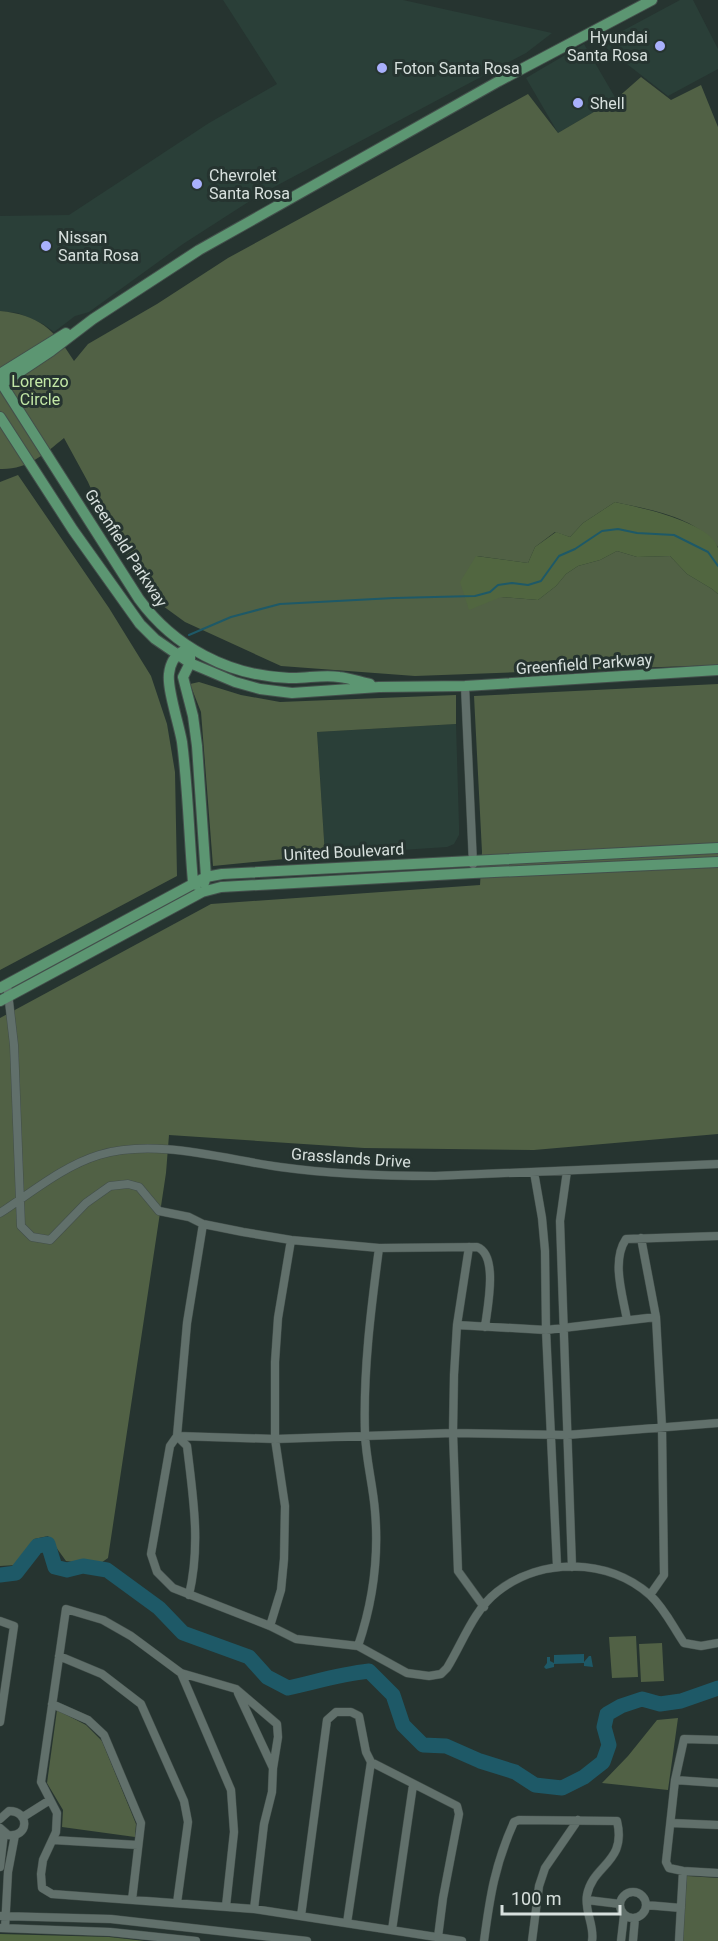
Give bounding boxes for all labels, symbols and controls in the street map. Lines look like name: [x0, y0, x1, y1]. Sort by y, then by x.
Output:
place label: Hyundai Santa Rosa: [567, 28, 648, 65]
marker: Hyundai Santa Rosa: [653, 39, 667, 53]
place label: Foton Santa Rosa: [394, 59, 520, 78]
marker: Foton Santa Rosa: [375, 61, 389, 75]
place label: Shell: [590, 94, 625, 113]
marker: Shell: [571, 96, 585, 110]
place label: Chevrolet Santa Rosa: [209, 166, 290, 203]
marker: Chevrolet Santa Rosa: [190, 177, 204, 191]
place label: Nissan Santa Rosa: [58, 228, 139, 265]
marker: Nissan Santa Rosa: [39, 239, 53, 253]
park label: Lorenzo Circle: [11, 372, 69, 409]
street label: Greenfield Parkway: [81, 486, 171, 611]
street label: Greenfield Parkway: [515, 650, 653, 678]
street label: United Boulevard: [283, 839, 405, 865]
street label: Grasslands Drive: [291, 1144, 411, 1172]
scale bar: [502, 1878, 620, 1916]
text: 100 m: [511, 1888, 562, 1909]

